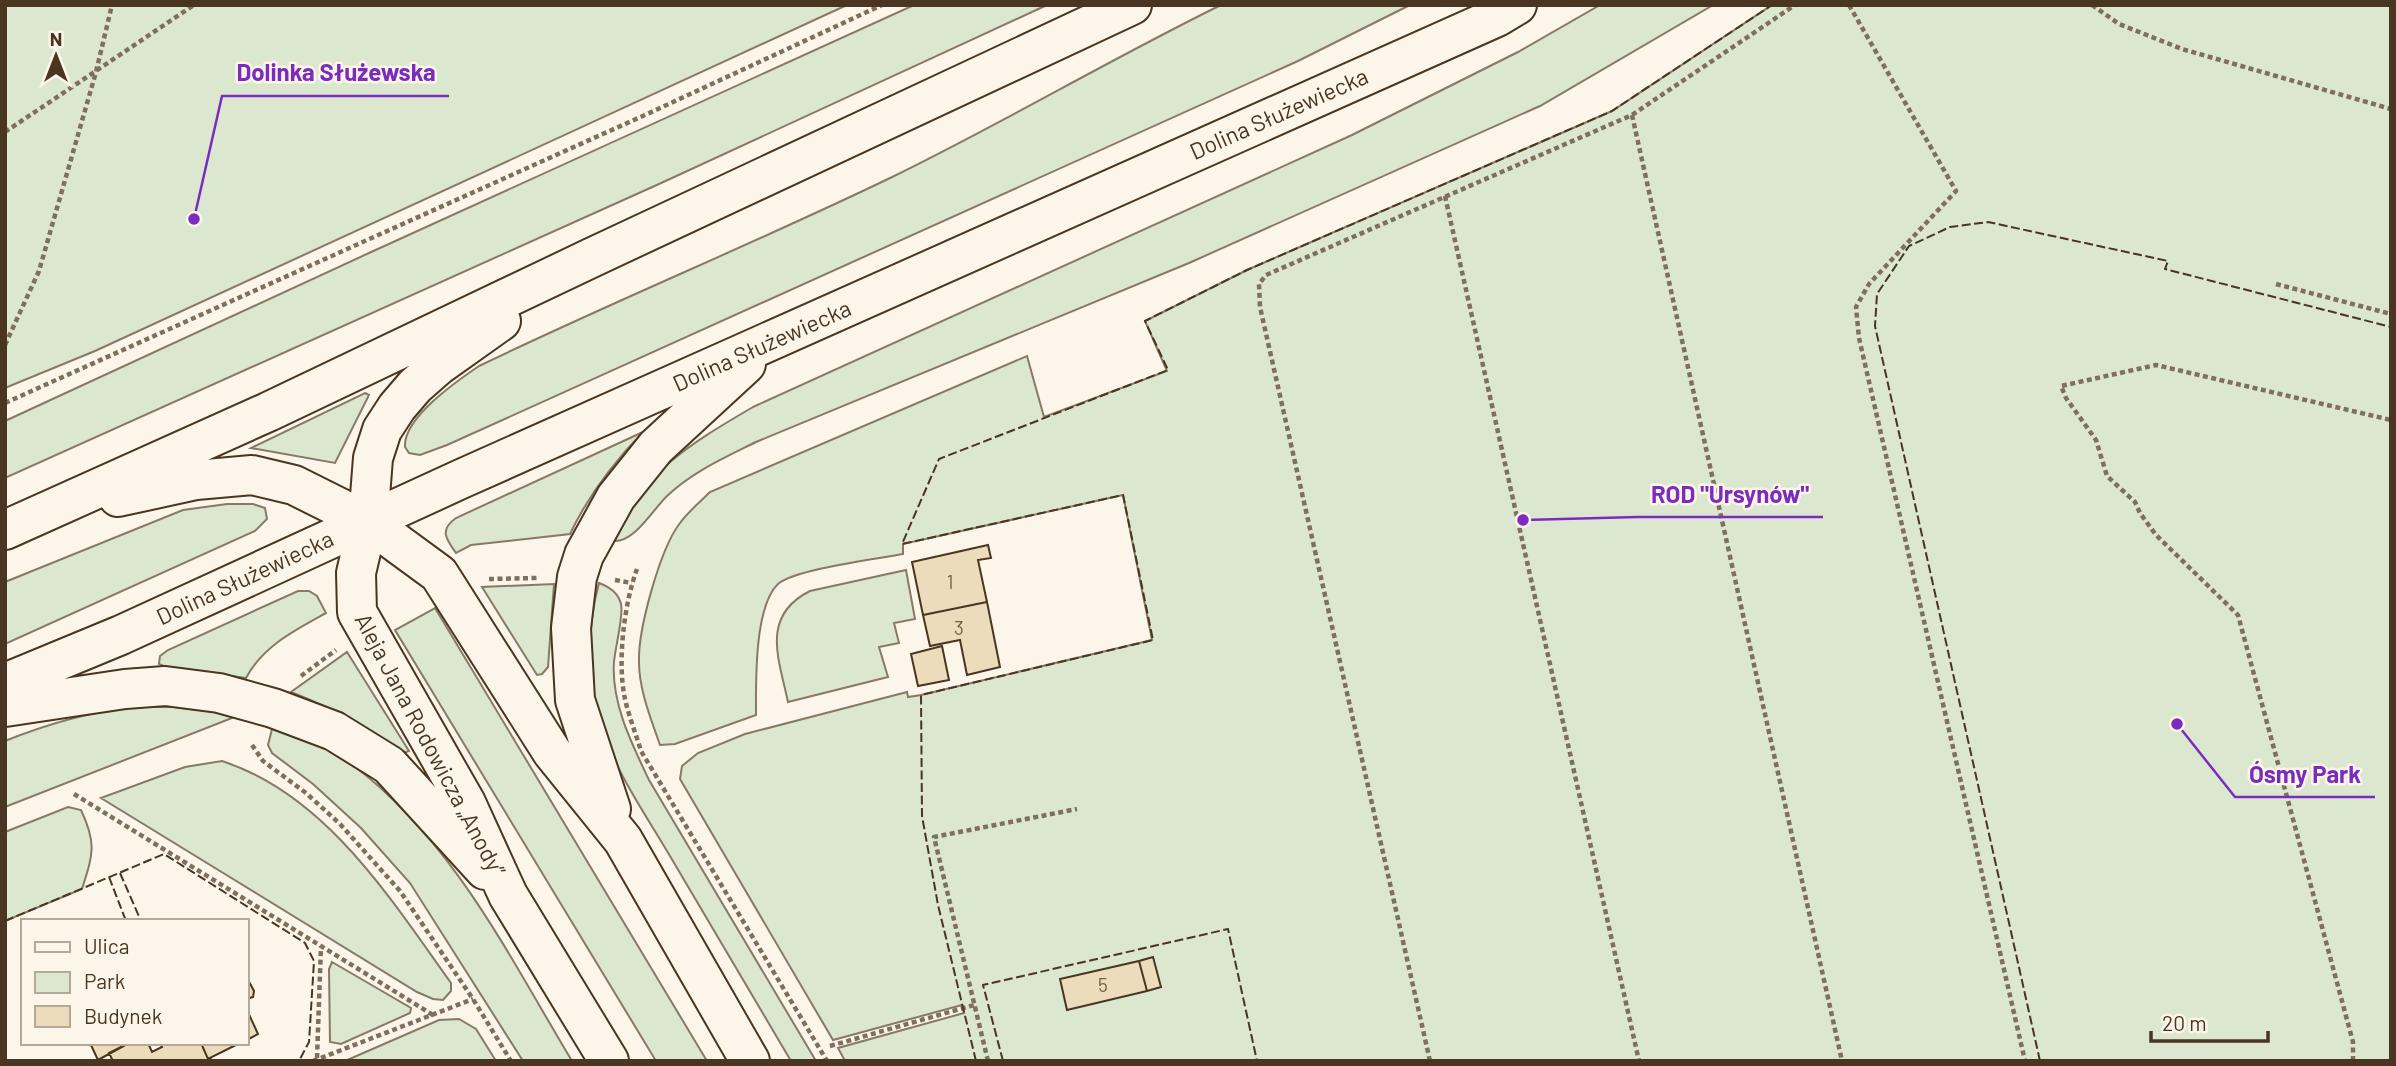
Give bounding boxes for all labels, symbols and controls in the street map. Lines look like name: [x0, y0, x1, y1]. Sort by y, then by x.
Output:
north arrow: [21, 21, 91, 91]
text: N: [50, 27, 62, 50]
callout: Dolinka Służewska: [222, 51, 449, 96]
text: Dolinka Służewska: [236, 57, 436, 86]
street label: Dolina Służewiecka: [1185, 61, 1372, 165]
street label: Dolina Służewiecka: [668, 293, 855, 397]
callout: ROD "Ursynów": [1637, 472, 1823, 517]
text: ROD "Ursynów": [1651, 479, 1809, 508]
street label: Dolina Służewiecka: [152, 524, 338, 630]
house number: 1: [947, 570, 953, 593]
street label: Aleja Jana Rodowicza „Anody”: [350, 608, 513, 882]
house number: 3: [954, 616, 964, 639]
callout: Ósmy Park: [2235, 752, 2375, 797]
text: Ósmy Park: [2249, 759, 2361, 788]
legend: [21, 919, 248, 1045]
text: Ulica: [84, 933, 129, 958]
text: Park: [84, 968, 125, 993]
house number: 5: [1098, 973, 1108, 996]
scale bar: [2151, 1000, 2268, 1044]
text: Budynek: [84, 1003, 162, 1028]
text: 20 m: [2162, 1010, 2207, 1035]

